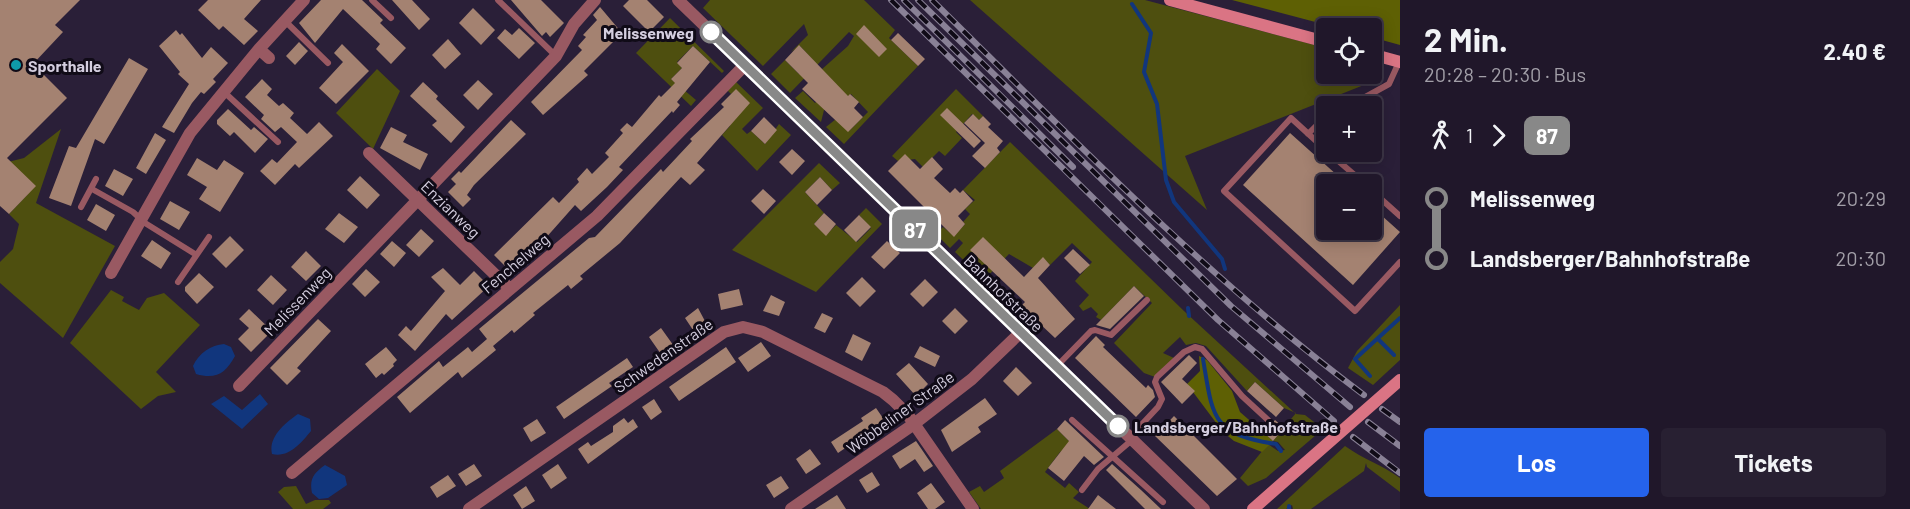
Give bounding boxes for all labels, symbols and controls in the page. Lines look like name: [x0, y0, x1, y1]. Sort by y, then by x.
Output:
map controls: [1316, 18, 1382, 240]
button: locate: [1316, 18, 1382, 84]
text: 2 Min.: [1424, 19, 1508, 59]
marker: Melissenweg: [700, 21, 722, 43]
place label: Melissenweg: [603, 23, 694, 42]
text: 2.40 €: [1824, 38, 1886, 64]
place label: Sporthalle: [28, 56, 102, 75]
marker: Sporthalle: [9, 58, 23, 72]
text: 20:28 – 20:30 · Bus: [1424, 62, 1586, 86]
button: +: [1316, 96, 1382, 162]
icon: walk: [1424, 119, 1457, 152]
icon: forward: [1482, 119, 1515, 152]
text: 1: [1466, 123, 1473, 147]
text: 87: [1536, 123, 1558, 148]
button: −: [1316, 174, 1382, 240]
street label: Enzianweg: [418, 176, 484, 242]
text: Melissenweg: [1470, 185, 1595, 211]
text: 20:29: [1836, 186, 1886, 210]
line badge: 87: [888, 210, 942, 248]
text: 87: [904, 217, 926, 242]
street label: Fenchelweg: [477, 229, 553, 297]
text: Landsberger/Bahnhofstraße: [1470, 245, 1750, 271]
text: 20:30: [1836, 246, 1886, 270]
street label: Bahnhofstraße: [960, 250, 1048, 336]
street label: Melissenweg: [260, 263, 334, 339]
street label: Schwedenstraße: [610, 314, 716, 396]
street label: Wöbbeliner Straße: [843, 367, 957, 457]
marker: Landsberger/Bahnhofstraße: [1107, 415, 1129, 437]
place label: Landsberger/Bahnhofstraße: [1134, 417, 1338, 436]
button: Los: [1424, 428, 1649, 497]
button: Tickets: [1661, 428, 1886, 497]

